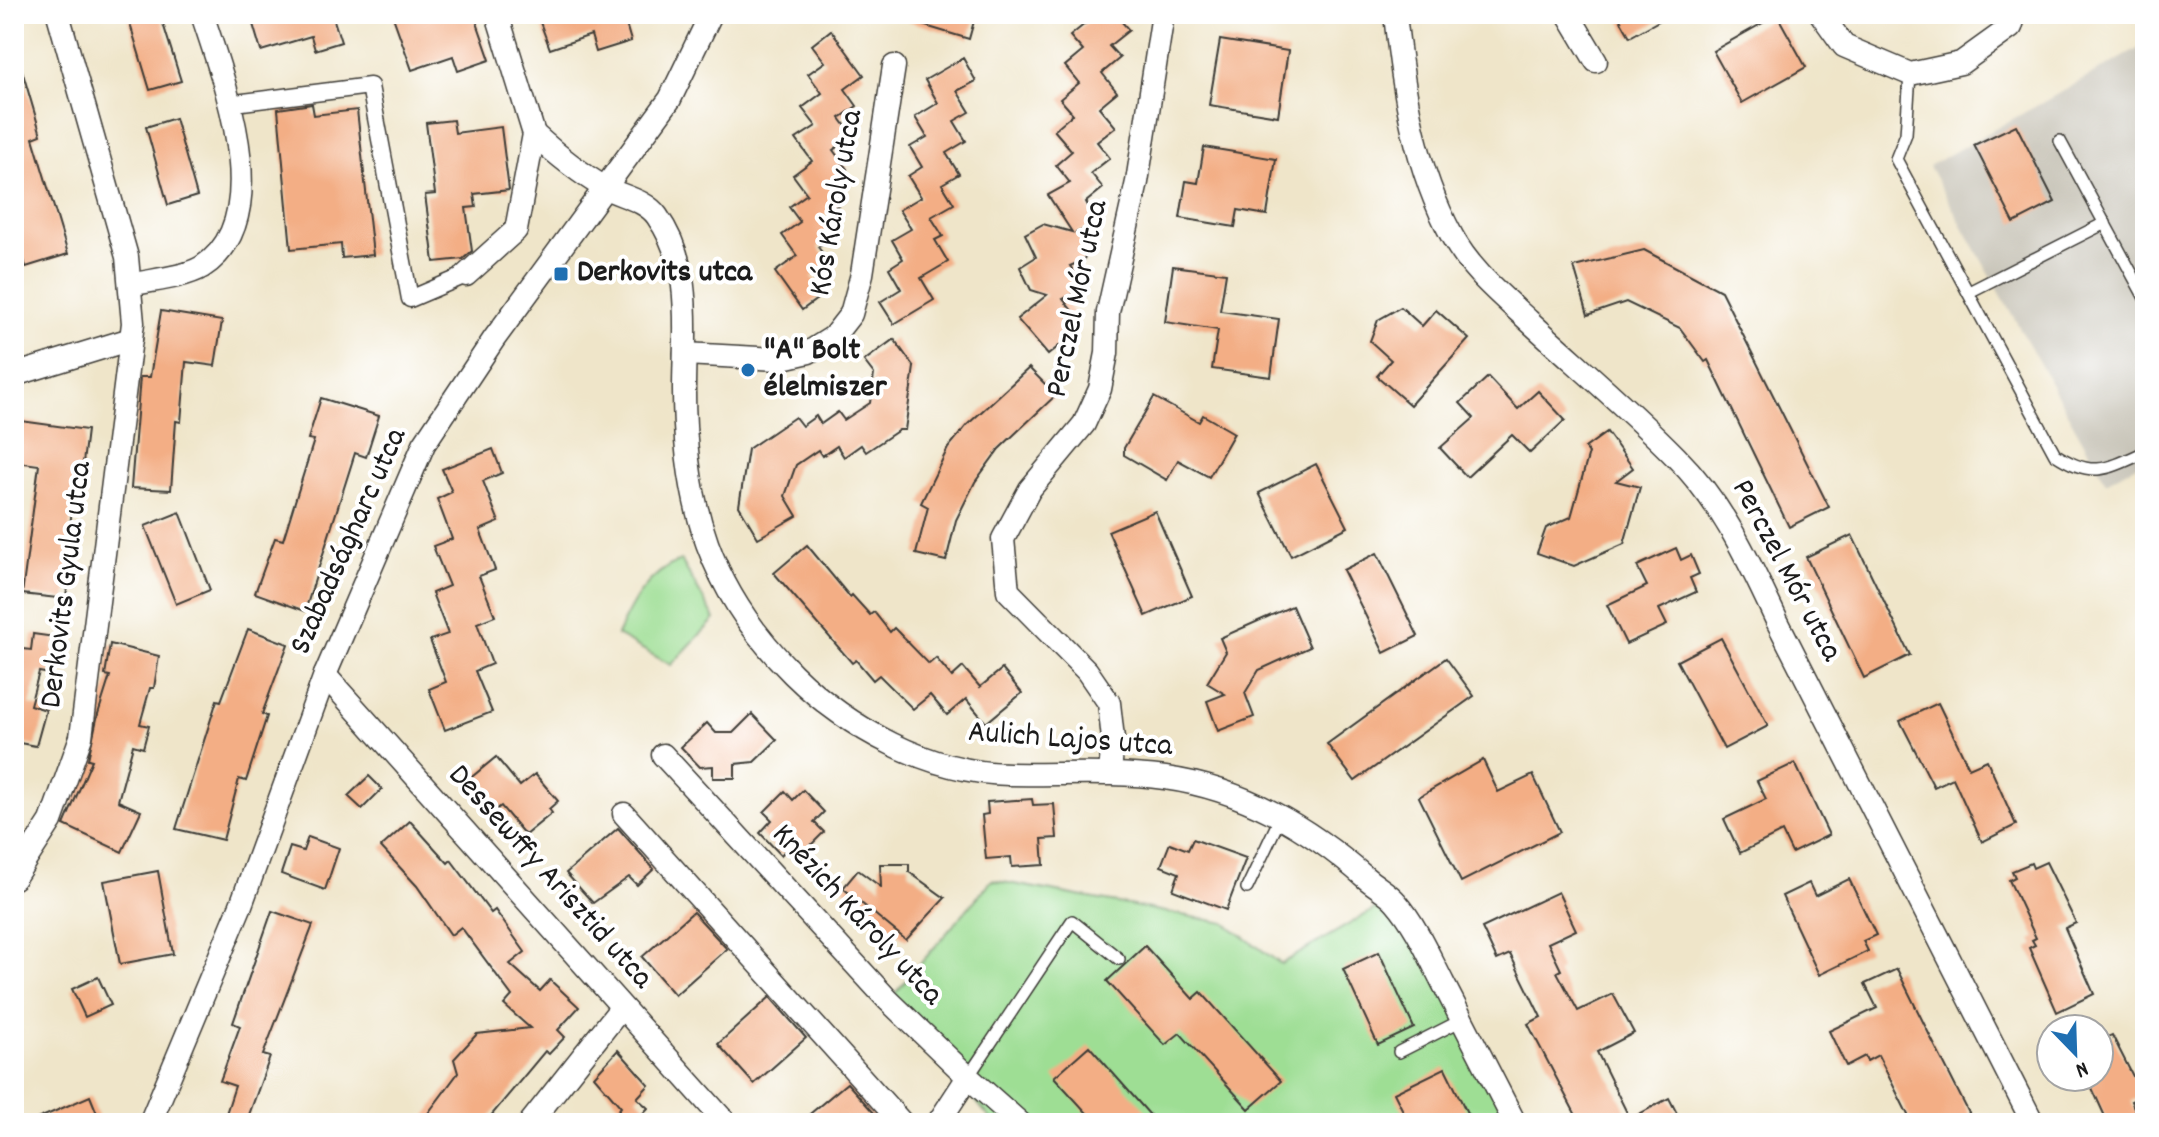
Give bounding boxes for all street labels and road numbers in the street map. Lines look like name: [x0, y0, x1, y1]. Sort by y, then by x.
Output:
street label: Kós Károly utca: [799, 105, 877, 300]
street label: Perczel Mór utca: [1036, 195, 1123, 402]
street label: Szabadságharc utca: [279, 420, 421, 663]
street label: Derkovits Gyula utca: [30, 458, 106, 711]
street label: Perczel Mór utca: [1718, 472, 1853, 671]
street label: Aulich Lajos utca: [966, 711, 1175, 771]
street label: Dessewffy Arisztid utca: [435, 755, 663, 1001]
street label: Knézich Károly utca: [759, 815, 953, 1018]

